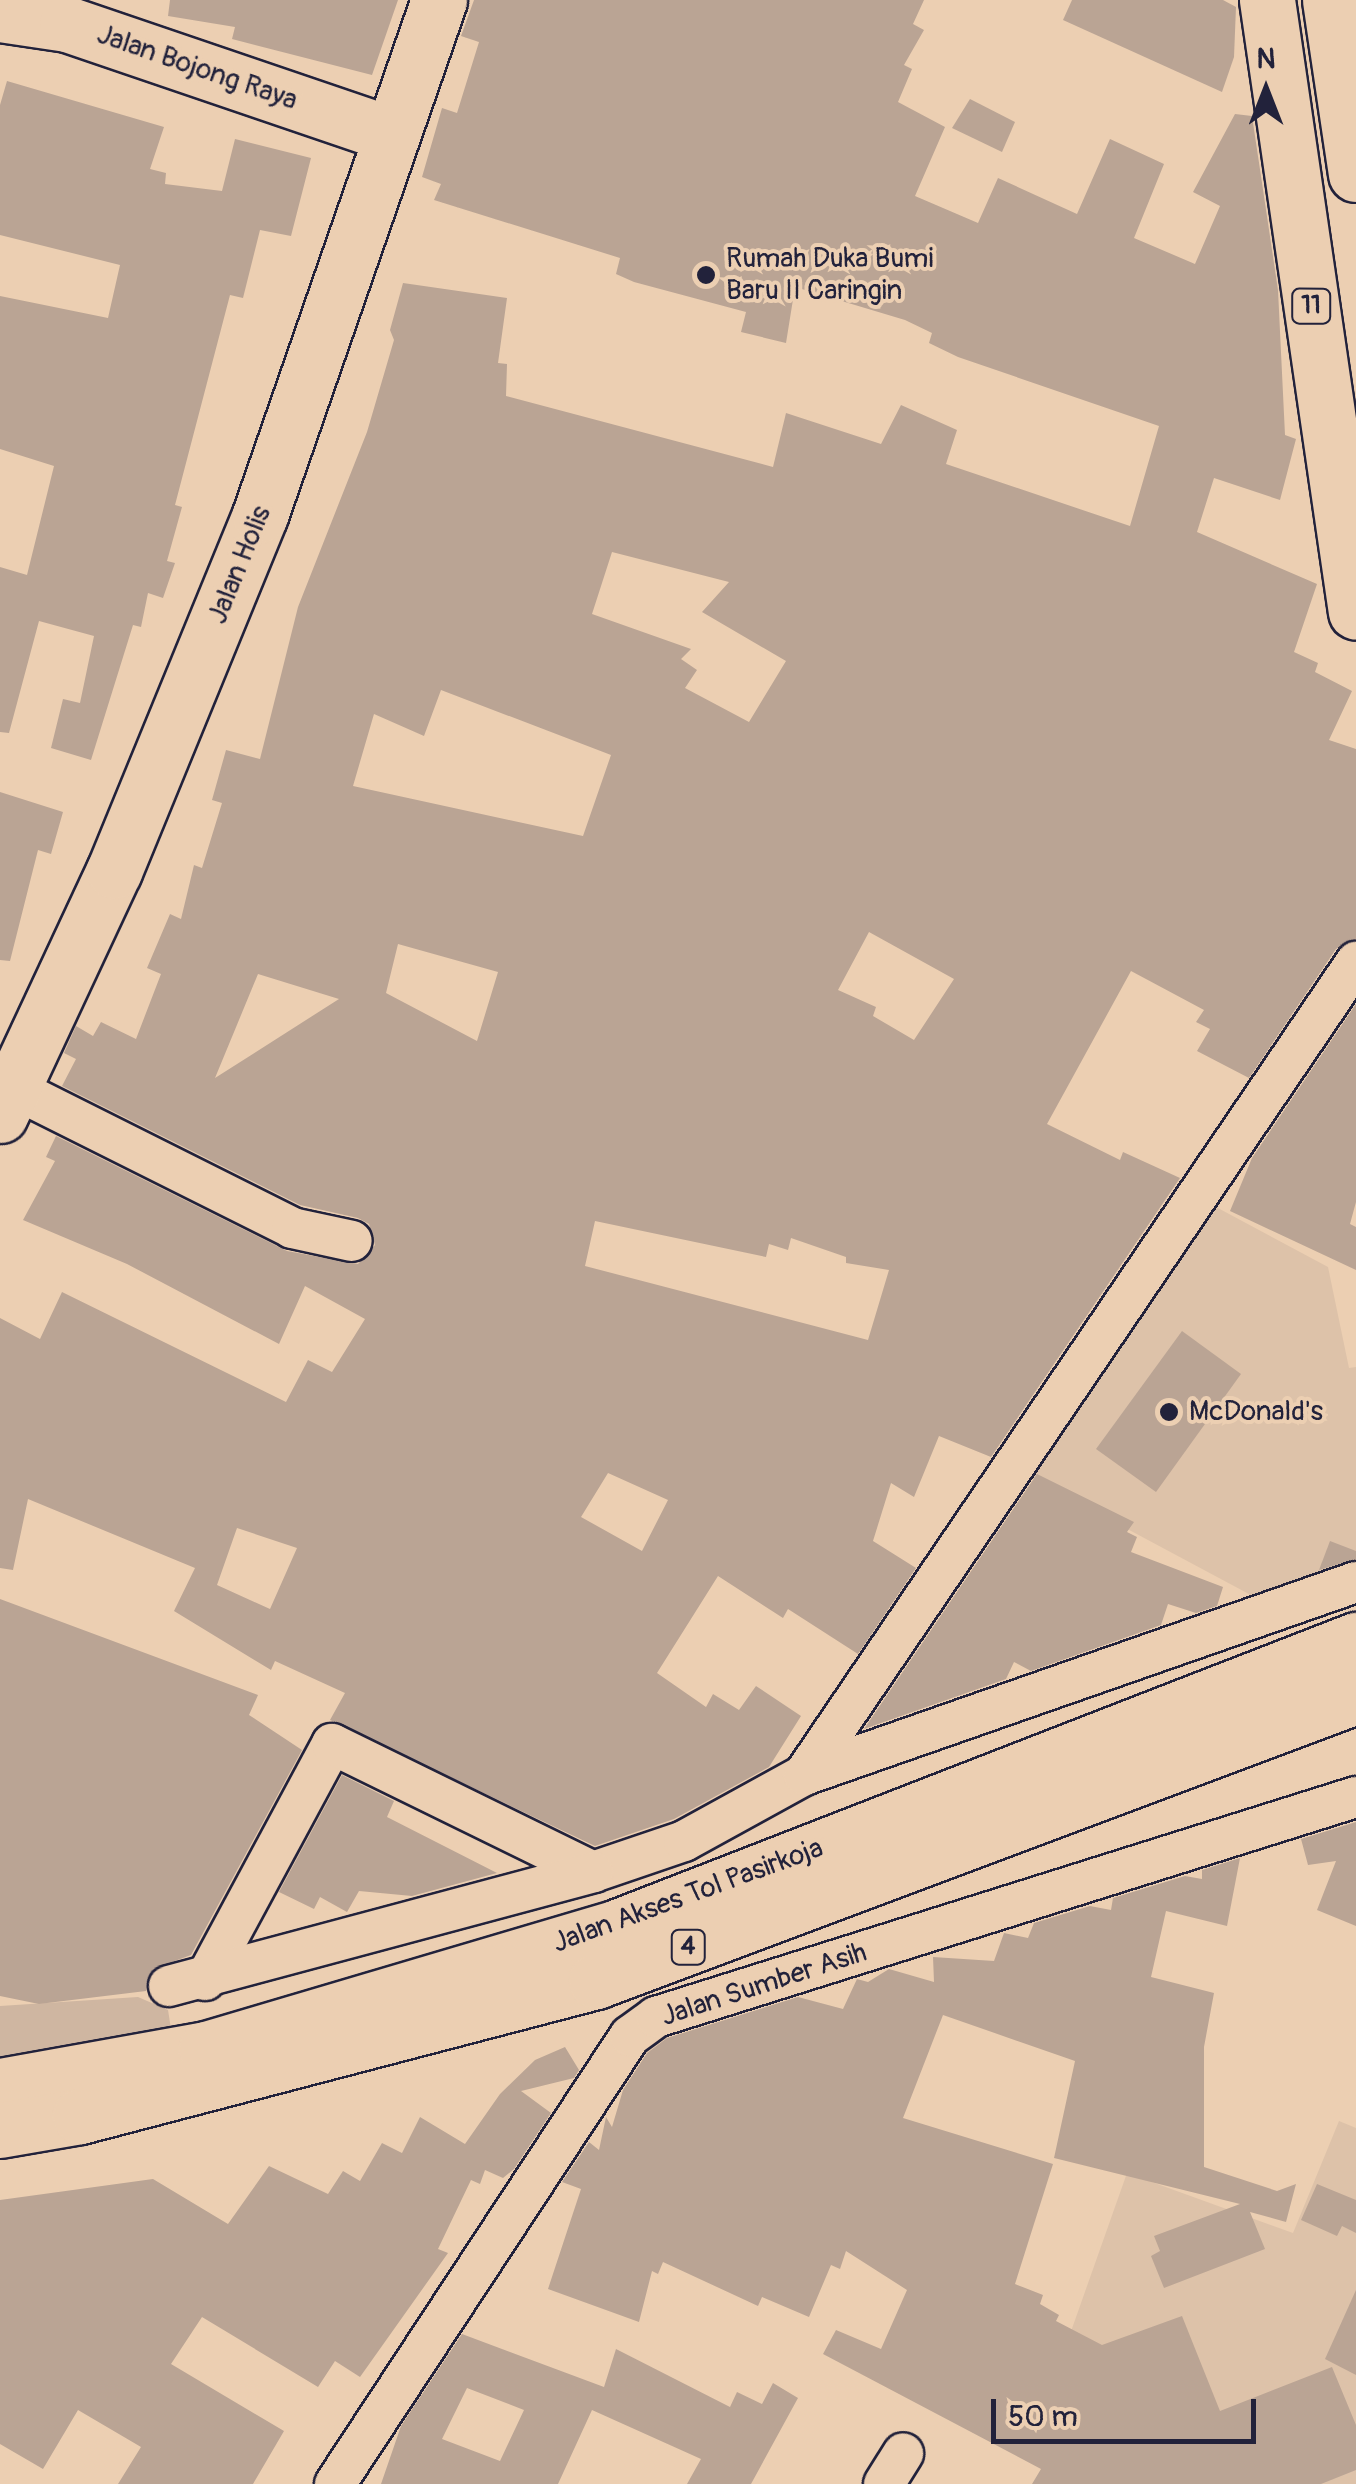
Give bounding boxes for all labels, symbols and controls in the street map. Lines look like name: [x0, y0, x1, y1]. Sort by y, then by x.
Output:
street label: Jalan Bojong Raya: [92, 18, 302, 118]
north arrow: [1216, 40, 1316, 140]
text: N: [1257, 42, 1275, 77]
place label: Rumah Duka Bumi Baru II Caringin: [726, 242, 933, 308]
marker: Rumah Duka Bumi Baru II Caringin: [695, 264, 717, 286]
road number: 11: [1291, 286, 1331, 326]
street label: Jalan Holis: [201, 501, 279, 629]
place label: McDonald's: [1189, 1395, 1323, 1429]
marker: McDonald's: [1158, 1401, 1180, 1423]
street label: Jalan Akses Tol Pasirkoja: [548, 1831, 828, 1961]
road number: 4: [670, 1927, 706, 1967]
street label: Jalan Sumber Asih: [657, 1936, 871, 2034]
scale bar: [996, 2379, 1261, 2441]
text: 50 m: [1008, 2398, 1078, 2435]

